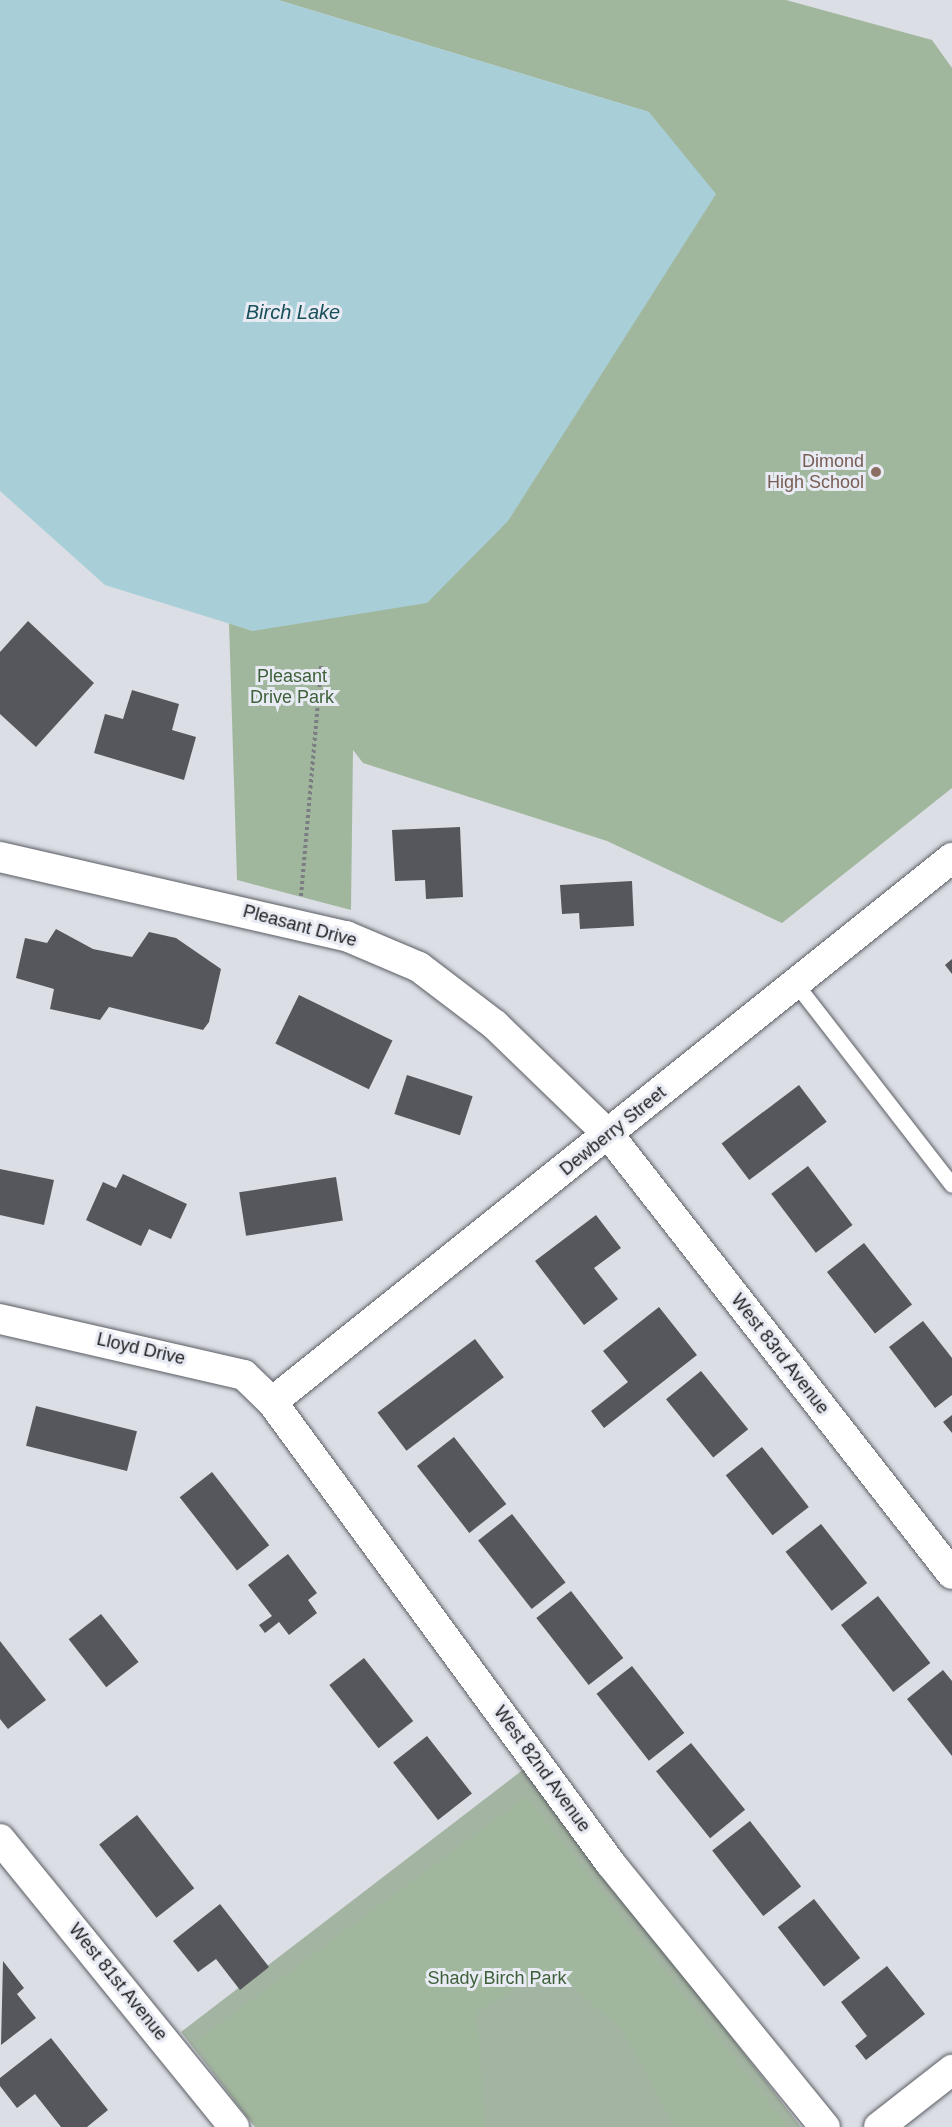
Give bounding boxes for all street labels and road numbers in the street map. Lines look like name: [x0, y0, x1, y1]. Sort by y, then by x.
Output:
street label: Pleasant Drive: [241, 900, 359, 952]
street label: Dewberry Street: [556, 1082, 670, 1180]
street label: West 83rd Avenue: [726, 1289, 834, 1419]
street label: Lloyd Drive: [95, 1328, 187, 1370]
street label: West 82nd Avenue: [489, 1701, 595, 1837]
street label: West 81st Avenue: [64, 1919, 172, 2045]

